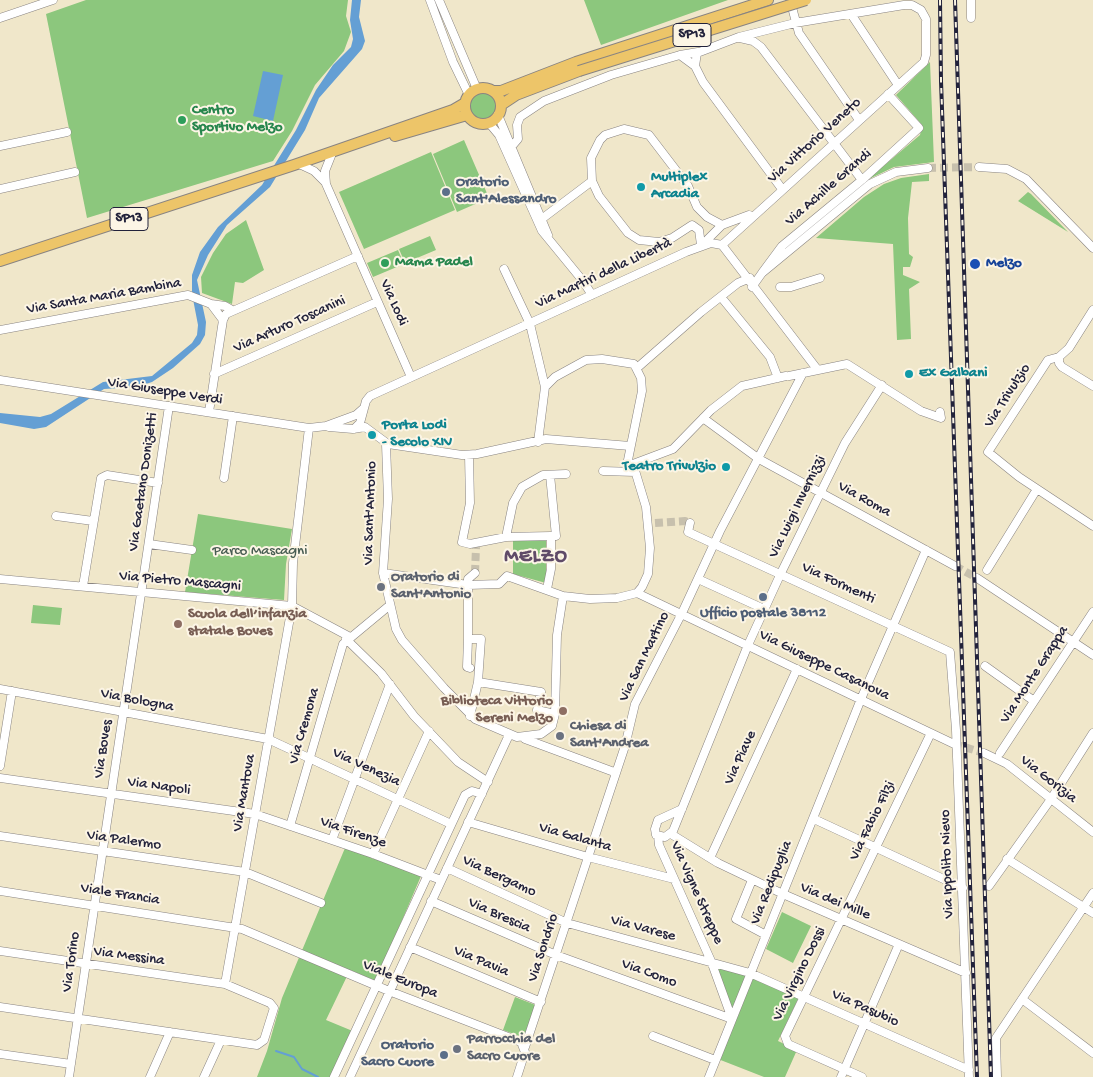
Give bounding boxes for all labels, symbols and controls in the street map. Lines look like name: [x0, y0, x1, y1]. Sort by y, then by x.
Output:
road number: SP13: [673, 24, 711, 46]
street label: Via Vittorio Veneto: [764, 94, 866, 188]
place label: Centro Sportivo Melzo: [192, 102, 283, 137]
marker: Centro Sportivo Melzo: [176, 114, 188, 126]
street label: Via Achille Grandi: [782, 145, 876, 231]
place label: Multiplex Arcadia: [651, 169, 707, 204]
place label: Oratorio Sant'Alessandro: [456, 174, 557, 209]
marker: Multiplex Arcadia: [635, 181, 647, 193]
marker: Oratorio Sant'Alessandro: [440, 186, 452, 198]
road number: SP13: [110, 208, 148, 230]
street label: Via Martiri della Libertà: [533, 235, 675, 313]
place label: Mama Padel: [395, 254, 473, 272]
place label: Melzo: [986, 255, 1022, 273]
marker: Mama Padel: [379, 257, 391, 269]
marker: Melzo: [968, 257, 982, 271]
street label: Via Santa Maria Bambina: [25, 275, 183, 319]
street label: Via Lodi: [375, 277, 411, 329]
street label: Via Arturo Toscanini: [231, 292, 349, 358]
street label: Via Trivulzio: [981, 361, 1035, 431]
place label: Ex Galbani: [919, 365, 988, 383]
marker: Ex Galbani: [903, 368, 915, 380]
street label: Via Giuseppe Verdi: [106, 374, 224, 410]
street label: Via Gaetano Donizetti: [125, 412, 163, 552]
place label: Porta Lodi - Secolo XIV: [382, 417, 452, 452]
marker: Porta Lodi - Secolo XIV: [366, 429, 378, 441]
street label: Via Luigi Invernizzi: [765, 453, 831, 561]
place label: Teatro Trivulzio: [622, 458, 716, 476]
street label: Via Sant'Antonio: [360, 461, 382, 565]
marker: Teatro Trivulzio: [720, 461, 732, 473]
street label: Via Roma: [834, 478, 894, 522]
park label: Parco Mascagni: [213, 543, 307, 561]
district label: MELZO: [504, 546, 568, 570]
street label: Via Formenti: [798, 559, 878, 609]
street label: Via Pietro Mascagni: [118, 568, 242, 596]
place label: Oratorio di Sant'Antonio: [391, 569, 471, 604]
marker: Oratorio di Sant'Antonio: [375, 581, 387, 593]
marker: Ufficio postale 38112: [757, 591, 769, 603]
place label: Ufficio postale 38112: [700, 605, 826, 623]
place label: Scuola dell’infanzia statale Boves: [188, 606, 307, 641]
street label: Via San Martino: [615, 609, 675, 705]
marker: Scuola dell’infanzia statale Boves: [172, 618, 184, 630]
street label: Via Monte Grappa: [997, 623, 1073, 727]
street label: Via Giuseppe Casanova: [756, 627, 892, 705]
street label: Via Bologna: [99, 685, 175, 717]
street label: Via Cremona: [286, 686, 324, 766]
place label: Biblioteca Vittorio Sereni Melzo: [441, 693, 553, 728]
marker: Biblioteca Vittorio Sereni Melzo: [557, 705, 569, 717]
place label: Chiesa di Sant'Andrea: [570, 718, 648, 753]
street label: Via Boves: [91, 719, 117, 779]
street label: Via Piave: [721, 728, 761, 788]
marker: Chiesa di Sant'Andrea: [554, 730, 566, 742]
street label: Via Venezia: [329, 744, 403, 792]
street label: Via Gorizia: [1016, 752, 1080, 808]
street label: Via Mantova: [229, 753, 261, 833]
street label: Via Napoli: [126, 774, 192, 800]
street label: Via Fabio Filzi: [846, 778, 900, 864]
street label: Via Ippolito Nievo: [937, 809, 959, 919]
street label: Via Firenze: [317, 813, 389, 853]
street label: Via Galanta: [537, 819, 613, 857]
street label: Via Palermo: [86, 827, 162, 855]
street label: Via Redipuglia: [747, 838, 797, 928]
street label: Via Vigne Streppe: [665, 839, 727, 947]
street label: Via Bergamo: [459, 852, 539, 902]
street label: Via dei Mille: [797, 879, 873, 925]
street label: Viale Francia: [79, 880, 161, 910]
street label: Via Brescia: [465, 894, 533, 938]
street label: Via Sondrio: [525, 912, 563, 984]
street label: Via Varese: [609, 912, 677, 946]
street label: Via Virgino Dossi: [769, 924, 831, 1024]
street label: Via Torino: [59, 931, 85, 993]
street label: Via Pavia: [451, 942, 511, 982]
street label: Via Messina: [92, 943, 166, 971]
street label: Via Como: [619, 956, 679, 992]
street label: Viale Europa: [360, 957, 440, 1003]
street label: Via Pasubio: [829, 986, 901, 1032]
place label: Parrocchia del Sacro Cuore: [467, 1031, 555, 1066]
place label: Oratorio Sacro Cuore: [361, 1037, 434, 1072]
marker: Parrocchia del Sacro Cuore: [451, 1043, 463, 1055]
marker: Oratorio Sacro Cuore: [438, 1049, 450, 1061]

